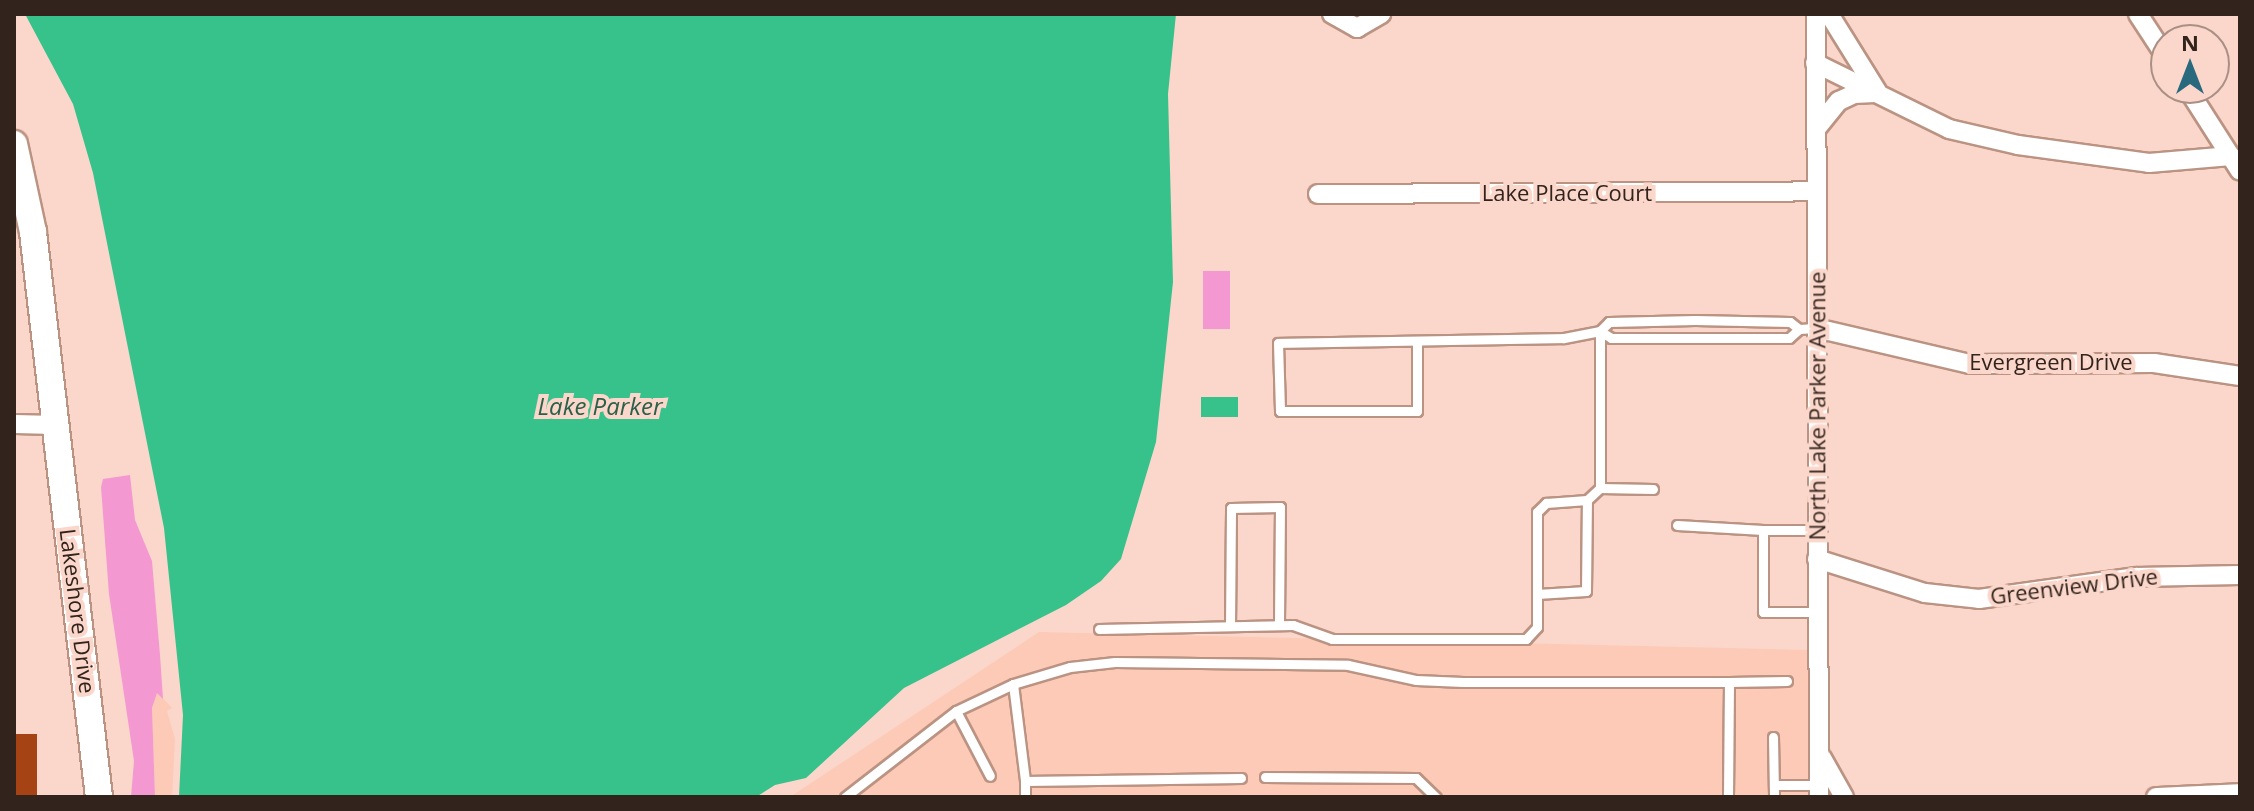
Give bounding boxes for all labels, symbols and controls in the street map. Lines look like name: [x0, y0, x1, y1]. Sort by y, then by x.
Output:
north arrow: [2150, 24, 2230, 104]
text: N: [2181, 27, 2199, 57]
street label: Lake Place Court: [1482, 180, 1652, 206]
street label: North Lake Parker Avenue: [1804, 272, 1830, 540]
street label: Evergreen Drive: [1969, 349, 2133, 375]
water label: Lake Parker: [538, 392, 662, 420]
street label: Lakeshore Drive: [55, 527, 101, 695]
street label: Greenview Drive: [1989, 563, 2159, 609]

